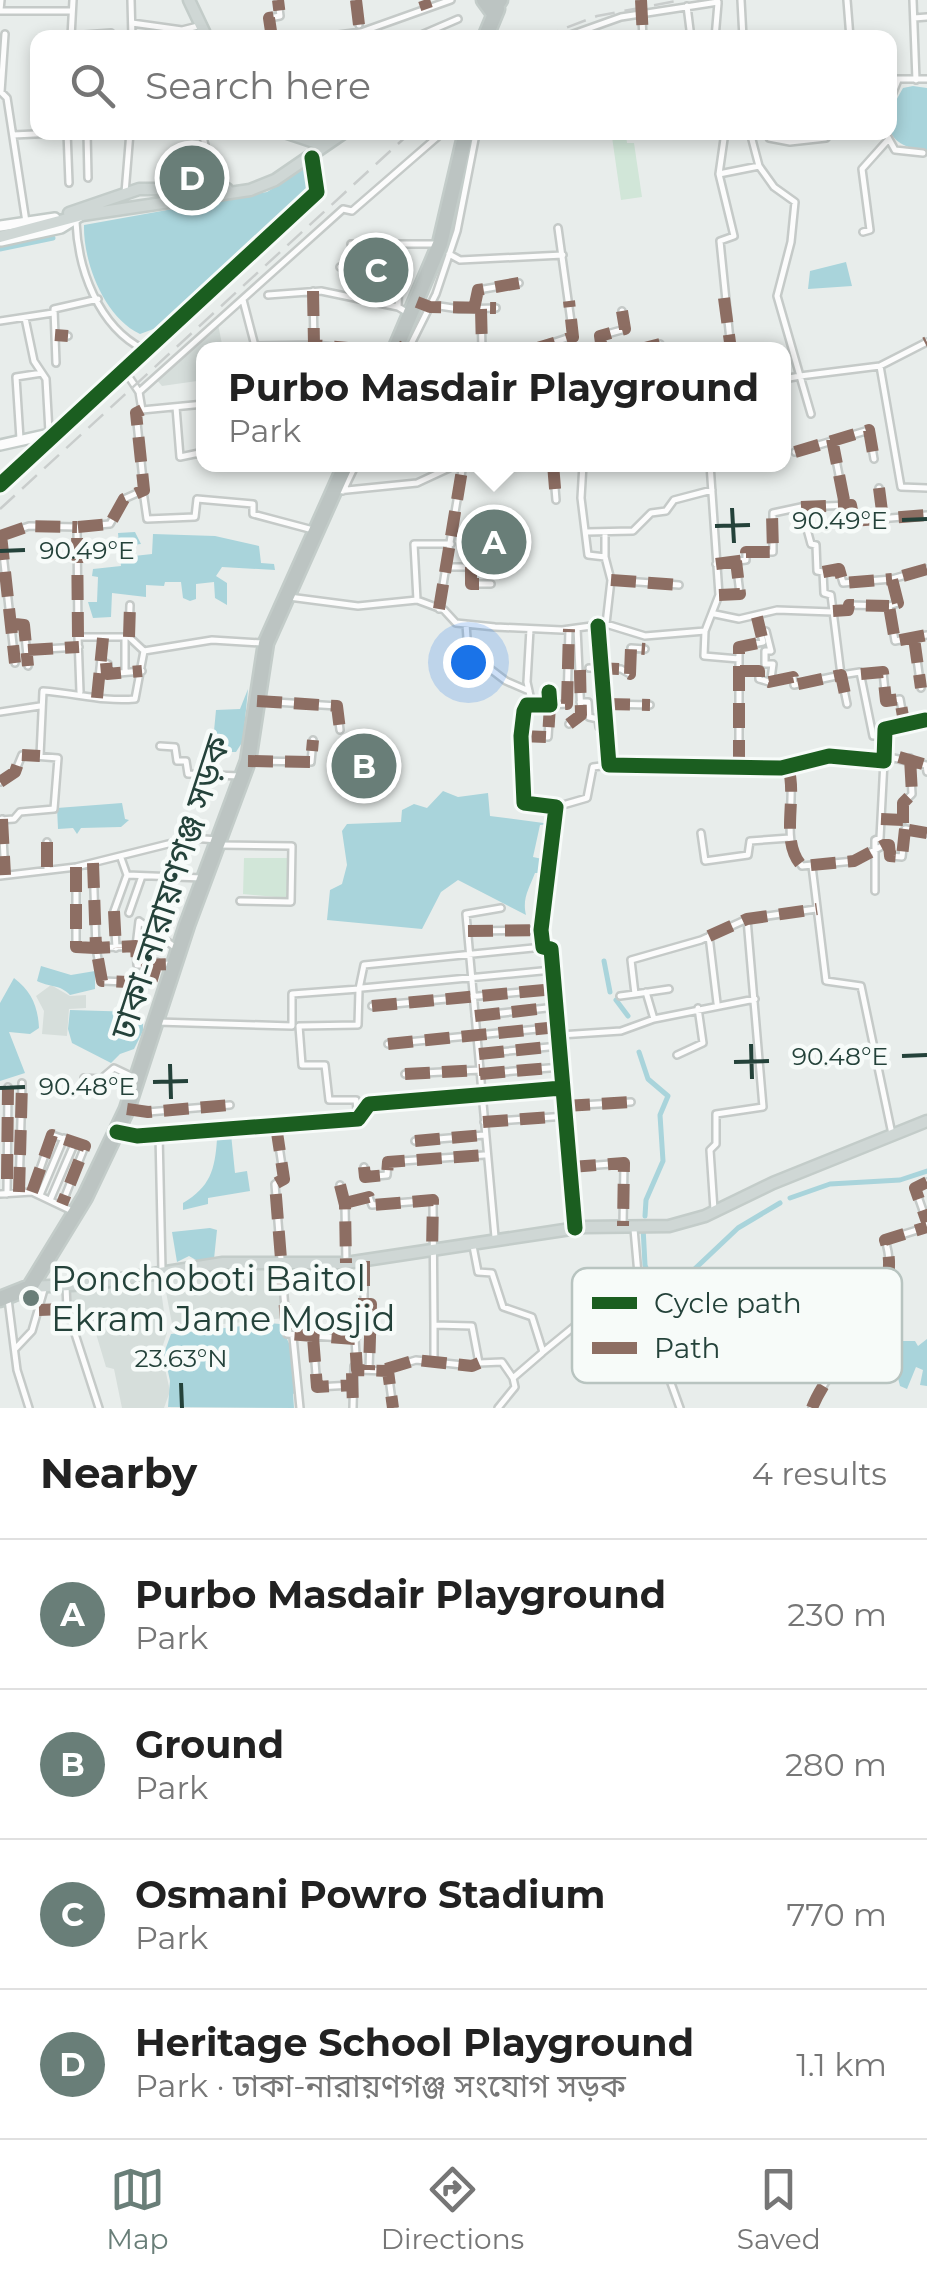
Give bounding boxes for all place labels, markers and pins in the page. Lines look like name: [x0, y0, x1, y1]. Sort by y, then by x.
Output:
pin: D: [160, 140, 224, 216]
pin: C: [344, 232, 408, 308]
pin: A: [462, 504, 526, 580]
pin: B: [332, 728, 396, 804]
place label: Ponchoboti Baitol Ekram Jame Mosjid: [51, 1257, 395, 1340]
marker: Ponchoboti Baitol Ekram Jame Mosjid: [20, 1287, 42, 1309]

